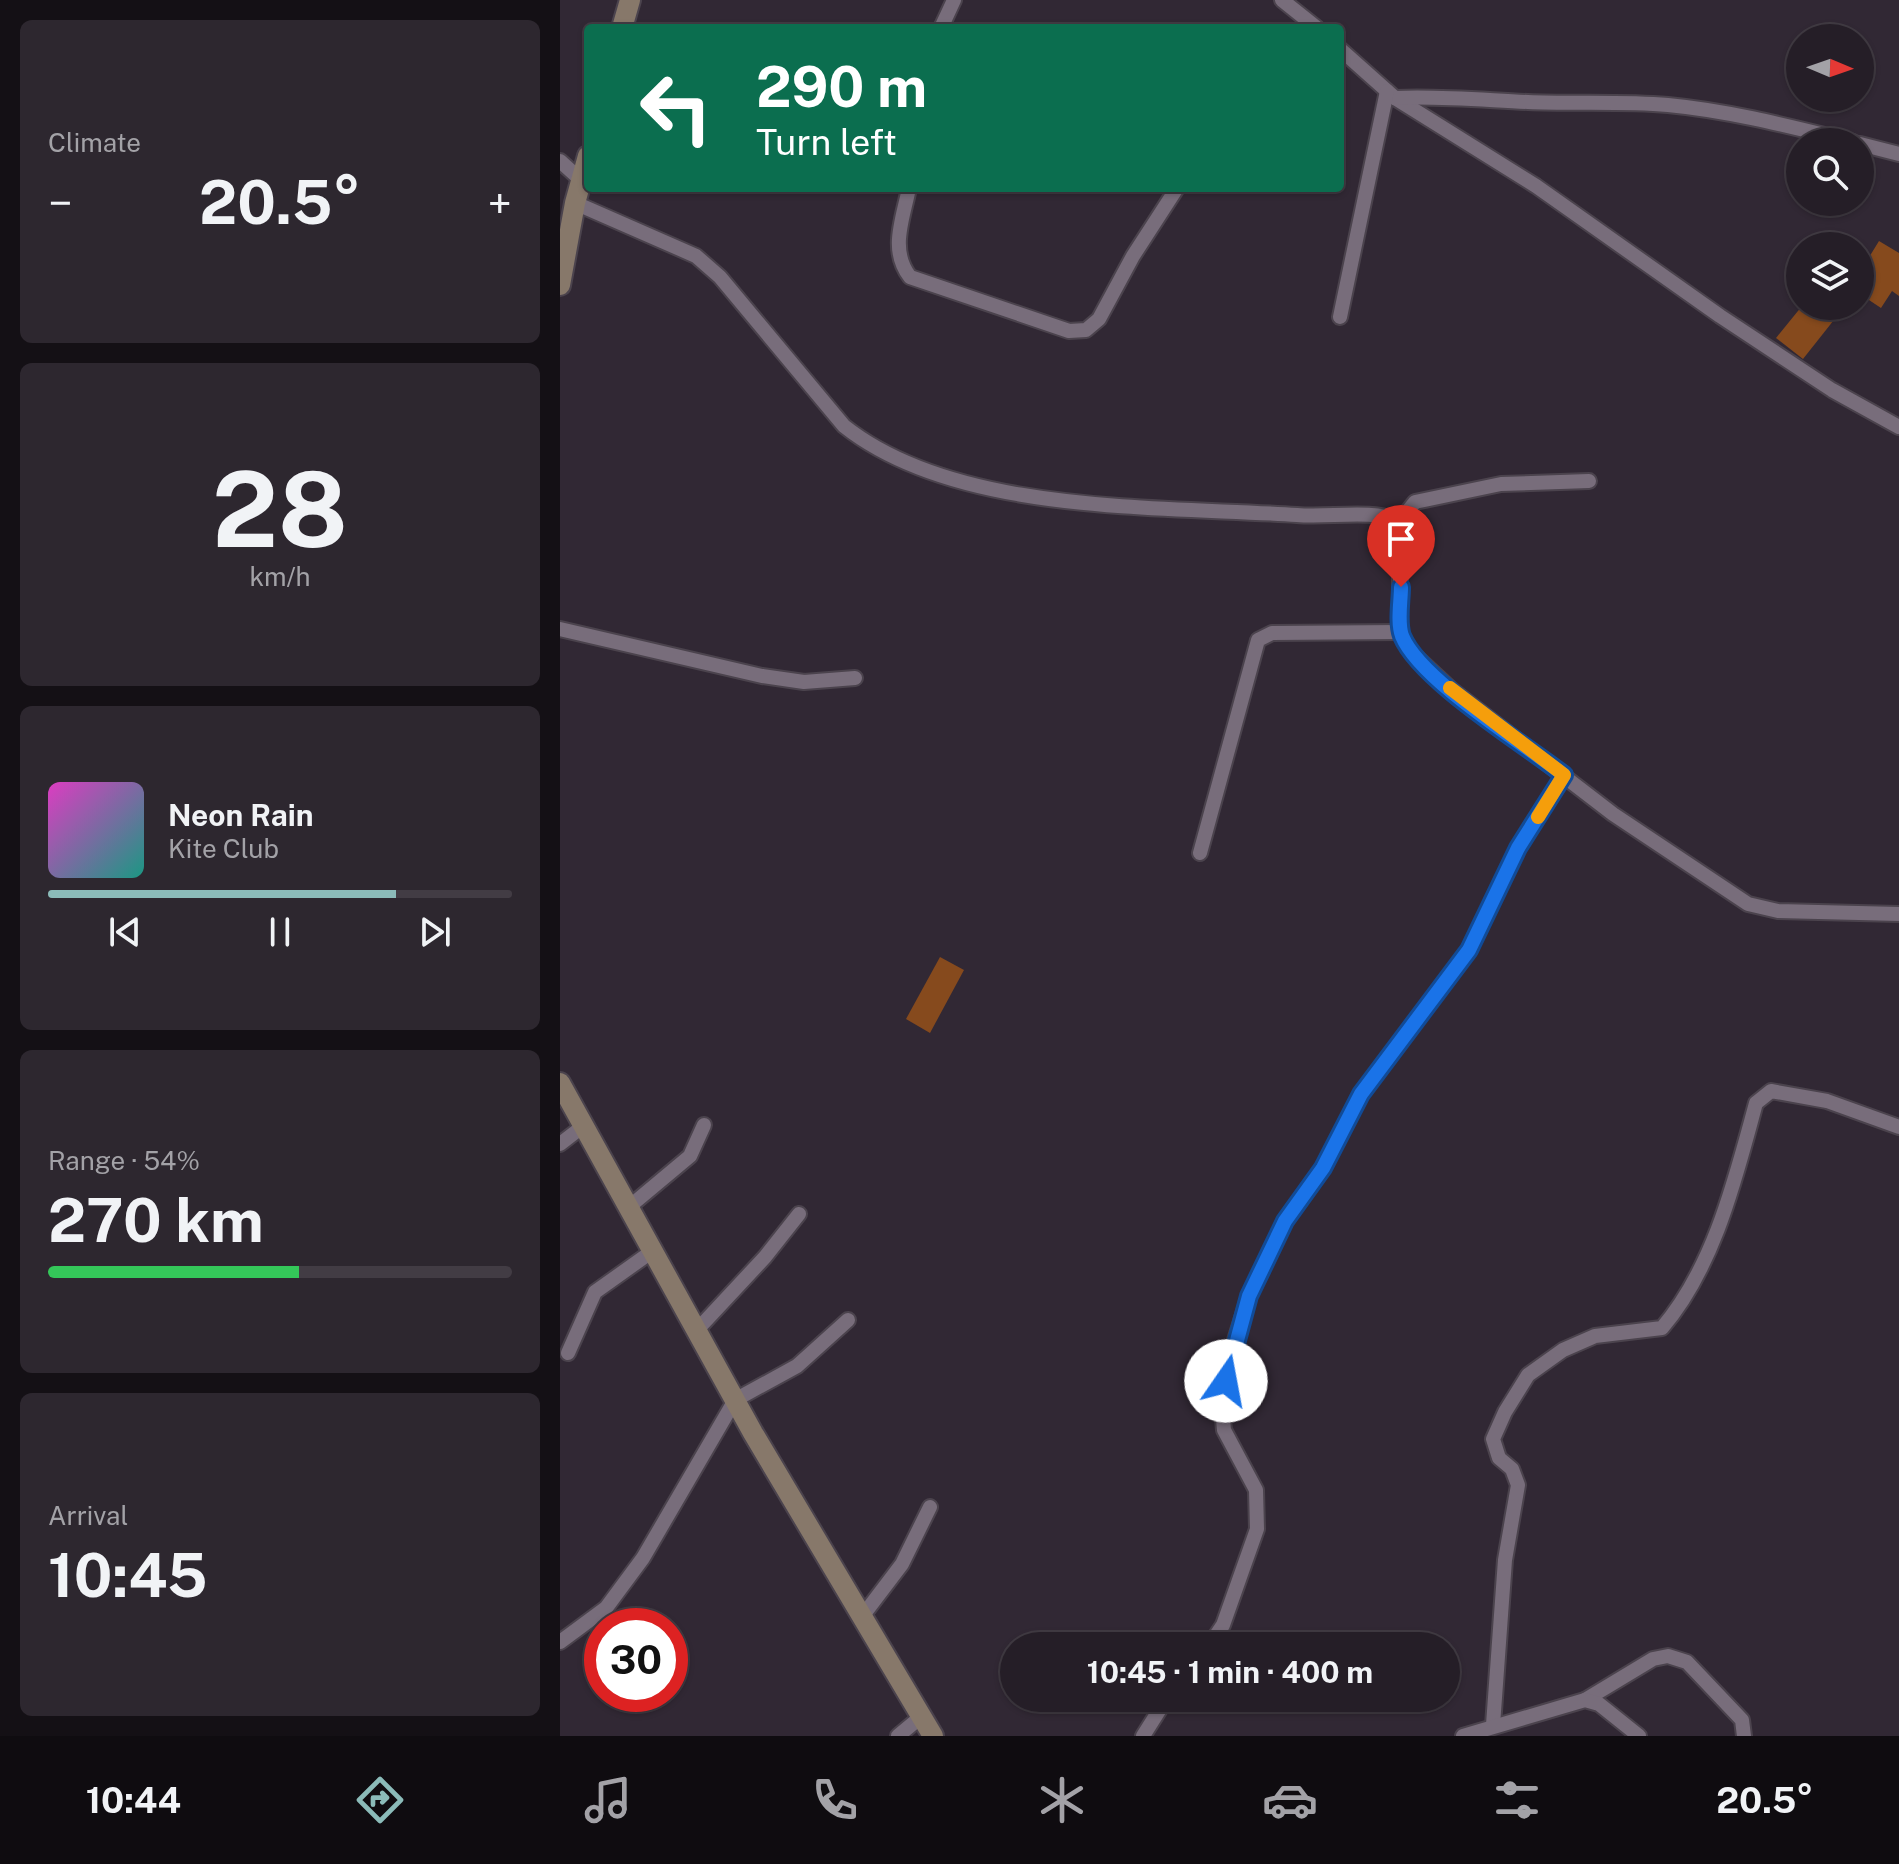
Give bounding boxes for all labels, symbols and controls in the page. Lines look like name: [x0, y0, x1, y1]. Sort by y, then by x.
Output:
north arrow: [1786, 24, 1874, 112]
map controls: [1786, 24, 1874, 320]
text: 290 m: [756, 54, 927, 120]
icon: left: [624, 56, 728, 160]
text: Turn left: [756, 121, 897, 163]
text: Climate: [48, 127, 141, 158]
button: search: [1786, 128, 1874, 216]
text: 20.5°: [199, 167, 361, 238]
text: −: [48, 177, 72, 229]
text: +: [488, 177, 512, 229]
button: layers: [1786, 232, 1874, 320]
text: 28: [212, 448, 348, 570]
pin: [1367, 505, 1435, 587]
icon: arrive: [1379, 517, 1423, 561]
text: km/h: [249, 561, 311, 592]
text: Neon Rain: [168, 797, 314, 833]
text: Kite Club: [168, 833, 279, 864]
icon: previous: [103, 910, 147, 954]
icon: pause: [258, 910, 302, 954]
icon: next: [413, 910, 457, 954]
text: Range · 54%: [48, 1145, 200, 1176]
text: 270 km: [48, 1185, 264, 1256]
position arrow: [1184, 1339, 1268, 1423]
text: Arrival: [48, 1500, 128, 1531]
text: 10:45: [48, 1540, 207, 1611]
speed limit sign: 30: [584, 1608, 688, 1712]
text: 10:45 · 1 min · 400 m: [1087, 1654, 1373, 1690]
icon: directions: [352, 1772, 408, 1828]
icon: music: [580, 1772, 636, 1828]
icon: phone: [807, 1772, 863, 1828]
icon: climate: [1034, 1772, 1090, 1828]
icon: car: [1262, 1772, 1318, 1828]
icon: filters: [1489, 1772, 1545, 1828]
text: 10:44: [86, 1779, 181, 1821]
text: 20.5°: [1716, 1779, 1813, 1821]

